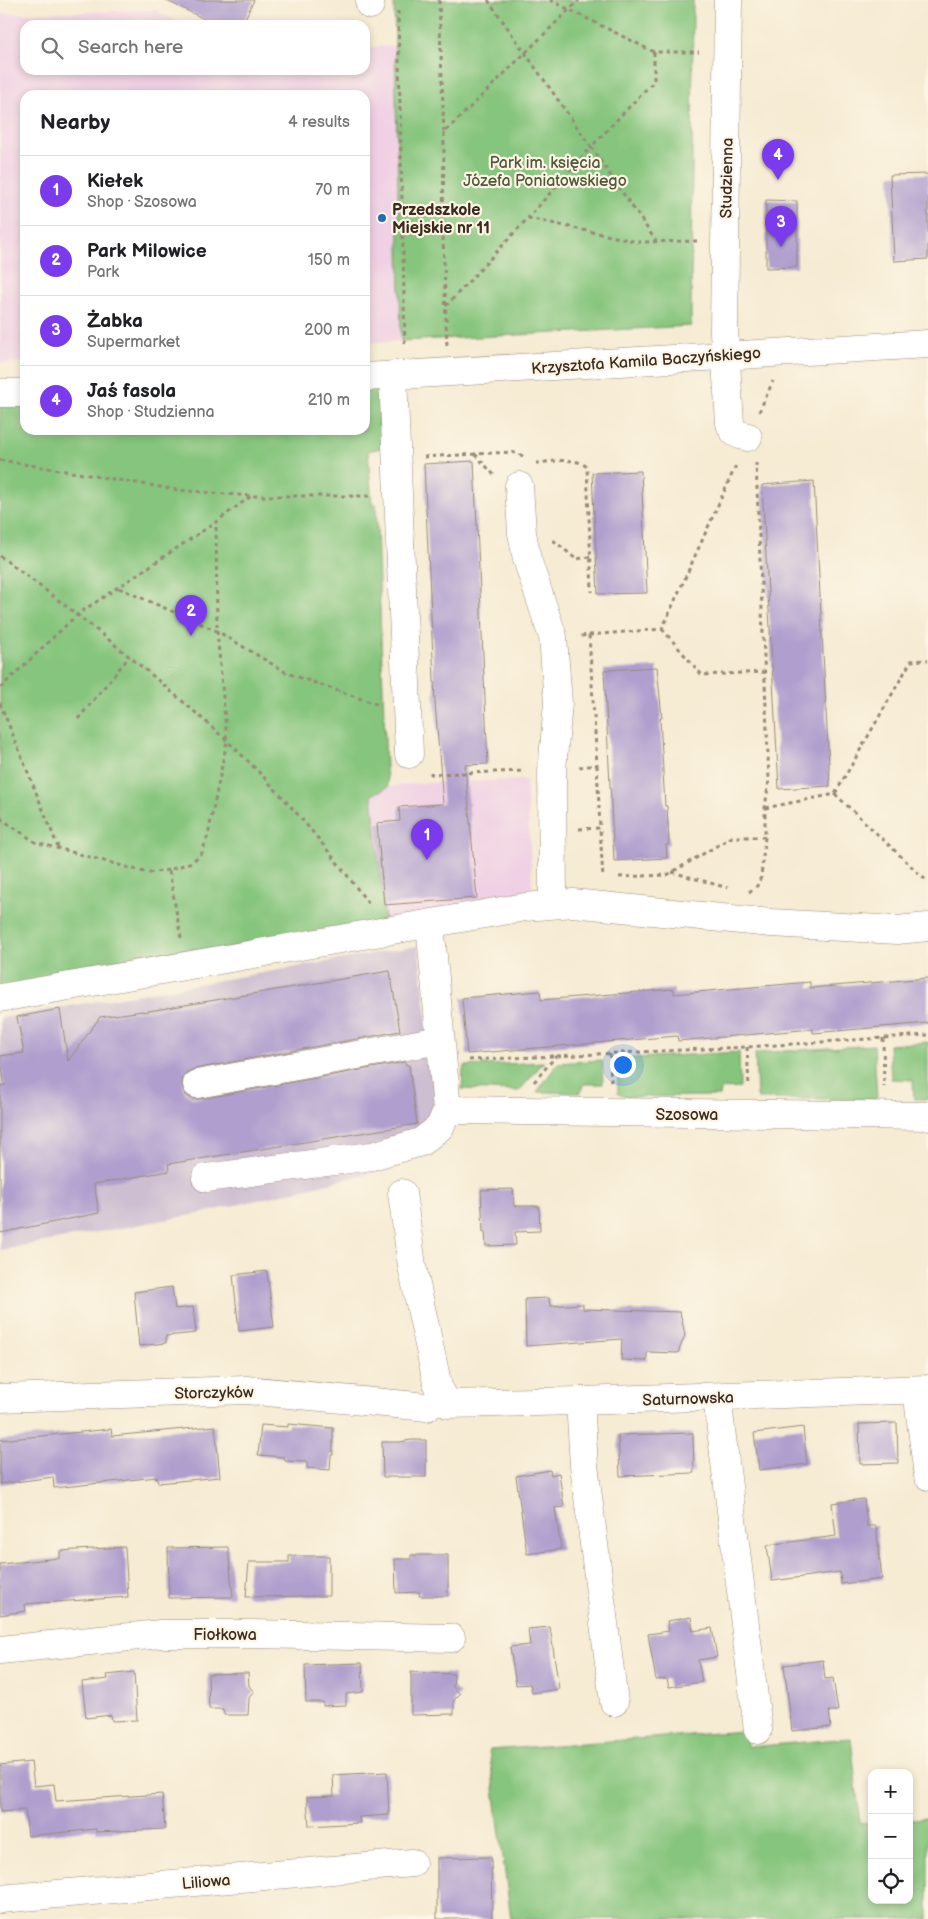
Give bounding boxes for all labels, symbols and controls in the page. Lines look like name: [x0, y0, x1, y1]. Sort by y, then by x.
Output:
search box: [20, 20, 370, 75]
icon: search: [38, 34, 66, 62]
text: Search here: [78, 36, 183, 59]
text: Nearby: [40, 110, 110, 135]
text: 4 results: [288, 113, 350, 132]
street label: Studzienna: [717, 138, 738, 218]
pin: 4: [762, 139, 794, 180]
park label: Park im. księcia Józefa Poniatowskiego: [463, 154, 627, 191]
text: Kiełek: [87, 170, 143, 193]
text: 1: [53, 181, 59, 200]
text: 70 m: [315, 181, 350, 200]
text: Shop · Szosowa: [87, 193, 197, 212]
place label: Przedszkole Miejskie nr 11: [392, 201, 490, 238]
pin: 3: [765, 206, 797, 247]
marker: Przedszkole Miejskie nr 11: [376, 212, 388, 224]
text: Park Milowice: [87, 240, 207, 263]
text: 2: [51, 251, 61, 270]
text: 150 m: [308, 251, 350, 270]
text: Park: [87, 263, 119, 282]
text: Żabka: [87, 310, 143, 333]
text: 3: [51, 321, 61, 340]
text: 200 m: [304, 321, 350, 340]
text: Supermarket: [87, 333, 180, 352]
street label: Krzysztofa Kamila Baczyńskiego: [531, 344, 762, 379]
text: Jaś fasola: [87, 380, 176, 403]
text: 4: [51, 391, 61, 410]
text: 210 m: [308, 391, 350, 410]
text: Shop · Studzienna: [87, 403, 215, 422]
pin: 2: [175, 595, 207, 636]
pin: 1: [411, 819, 443, 860]
your location: [610, 1052, 636, 1078]
street label: Szosowa: [656, 1106, 718, 1125]
street label: Storczyków: [174, 1383, 254, 1404]
street label: Saturnowska: [642, 1388, 734, 1411]
street label: Fiołkowa: [193, 1626, 257, 1645]
map controls: [868, 1769, 913, 1904]
button: +: [868, 1769, 913, 1814]
button: −: [868, 1814, 913, 1859]
button: locate: [868, 1859, 913, 1904]
street label: Liliowa: [181, 1871, 231, 1894]

